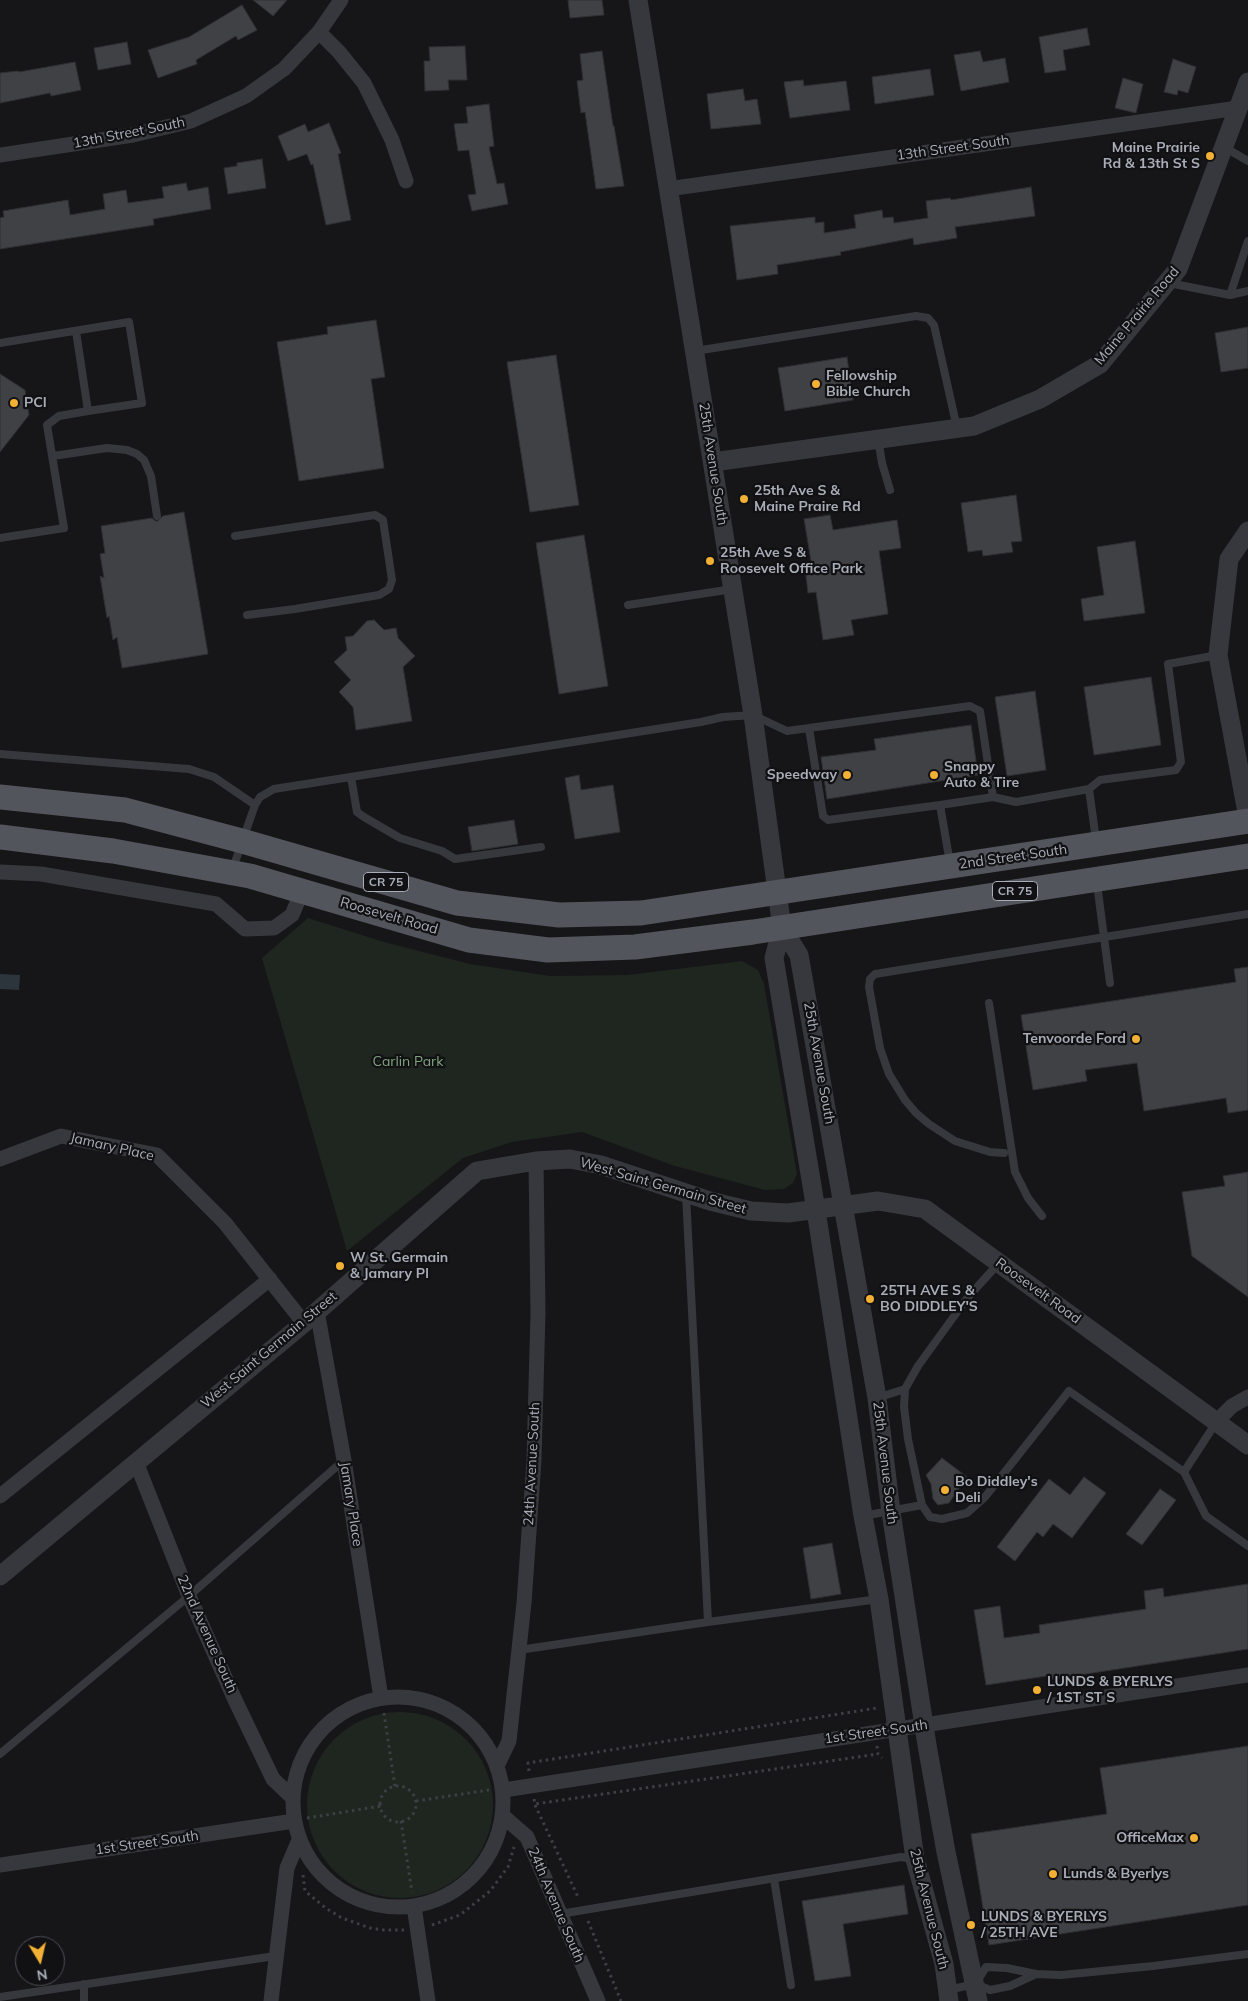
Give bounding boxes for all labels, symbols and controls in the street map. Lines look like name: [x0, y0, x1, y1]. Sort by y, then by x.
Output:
street label: 13th Street South: [72, 114, 186, 152]
street label: 13th Street South: [895, 132, 1011, 164]
place label: Maine Prairie Rd & 13th St S: [1103, 140, 1200, 172]
marker: Maine Prairie Rd & 13th St S: [1204, 150, 1216, 162]
street label: Maine Prairie Road: [1091, 264, 1183, 368]
place label: Fellowship Bible Church: [826, 368, 910, 401]
marker: Fellowship Bible Church: [810, 378, 822, 390]
place label: PCI: [24, 395, 47, 411]
marker: PCI: [8, 397, 20, 409]
street label: 25th Avenue South: [695, 402, 731, 526]
place label: 25th Ave S & Maine Praire Rd: [754, 483, 861, 516]
marker: 25th Ave S & Maine Praire Rd: [738, 493, 750, 505]
place label: 25th Ave S & Roosevelt Office Park: [720, 545, 863, 578]
marker: 25th Ave S & Roosevelt Office Park: [704, 555, 716, 567]
place label: Snappy Auto & Tire: [944, 759, 1019, 792]
place label: Speedway: [767, 767, 837, 783]
marker: Speedway: [841, 769, 853, 781]
marker: Snappy Auto & Tire: [928, 769, 940, 781]
street label: 2nd Street South: [958, 841, 1068, 873]
road number: CR 75: [364, 872, 408, 892]
road number: CR 75: [992, 881, 1038, 900]
street label: Roosevelt Road: [338, 894, 440, 938]
street label: 25th Avenue South: [800, 1001, 838, 1125]
place label: Tenvoorde Ford: [1023, 1031, 1126, 1047]
marker: Tenvoorde Ford: [1130, 1033, 1142, 1045]
park label: Carlin Park: [373, 1054, 443, 1070]
street label: Jamary Place: [68, 1129, 156, 1165]
street label: West Saint Germain Street: [578, 1154, 748, 1218]
place label: W St. Germain & Jamary Pl: [350, 1250, 448, 1282]
street label: Roosevelt Road: [992, 1254, 1084, 1328]
marker: W St. Germain & Jamary Pl: [334, 1260, 346, 1272]
place label: 25TH AVE S & BO DIDDLEY'S: [880, 1283, 978, 1315]
street label: West Saint Germain Street: [198, 1288, 340, 1412]
marker: 25TH AVE S & BO DIDDLEY'S: [864, 1293, 876, 1305]
street label: 25th Avenue South: [869, 1401, 901, 1525]
street label: 24th Avenue South: [520, 1402, 544, 1526]
street label: Jamary Place: [336, 1460, 366, 1548]
place label: Bo Diddley's Deli: [955, 1474, 1038, 1506]
marker: Bo Diddley's Deli: [939, 1484, 951, 1496]
street label: 22nd Avenue South: [173, 1572, 241, 1696]
place label: LUNDS & BYERLYS / 1ST ST S: [1047, 1674, 1173, 1706]
marker: LUNDS & BYERLYS / 1ST ST S: [1031, 1684, 1043, 1696]
street label: 1st Street South: [823, 1716, 929, 1748]
street label: 1st Street South: [94, 1827, 200, 1859]
place label: OfficeMax: [1116, 1830, 1184, 1846]
marker: OfficeMax: [1188, 1832, 1200, 1844]
street label: 24th Avenue South: [524, 1845, 588, 1965]
street label: 25th Avenue South: [906, 1847, 952, 1971]
place label: Lunds & Byerlys: [1063, 1866, 1169, 1882]
marker: Lunds & Byerlys: [1047, 1868, 1059, 1880]
place label: LUNDS & BYERLYS / 25TH AVE: [981, 1909, 1107, 1941]
marker: LUNDS & BYERLYS / 25TH AVE: [965, 1919, 977, 1931]
north arrow: [15, 1936, 65, 1986]
text: N: [36, 1965, 49, 1985]

